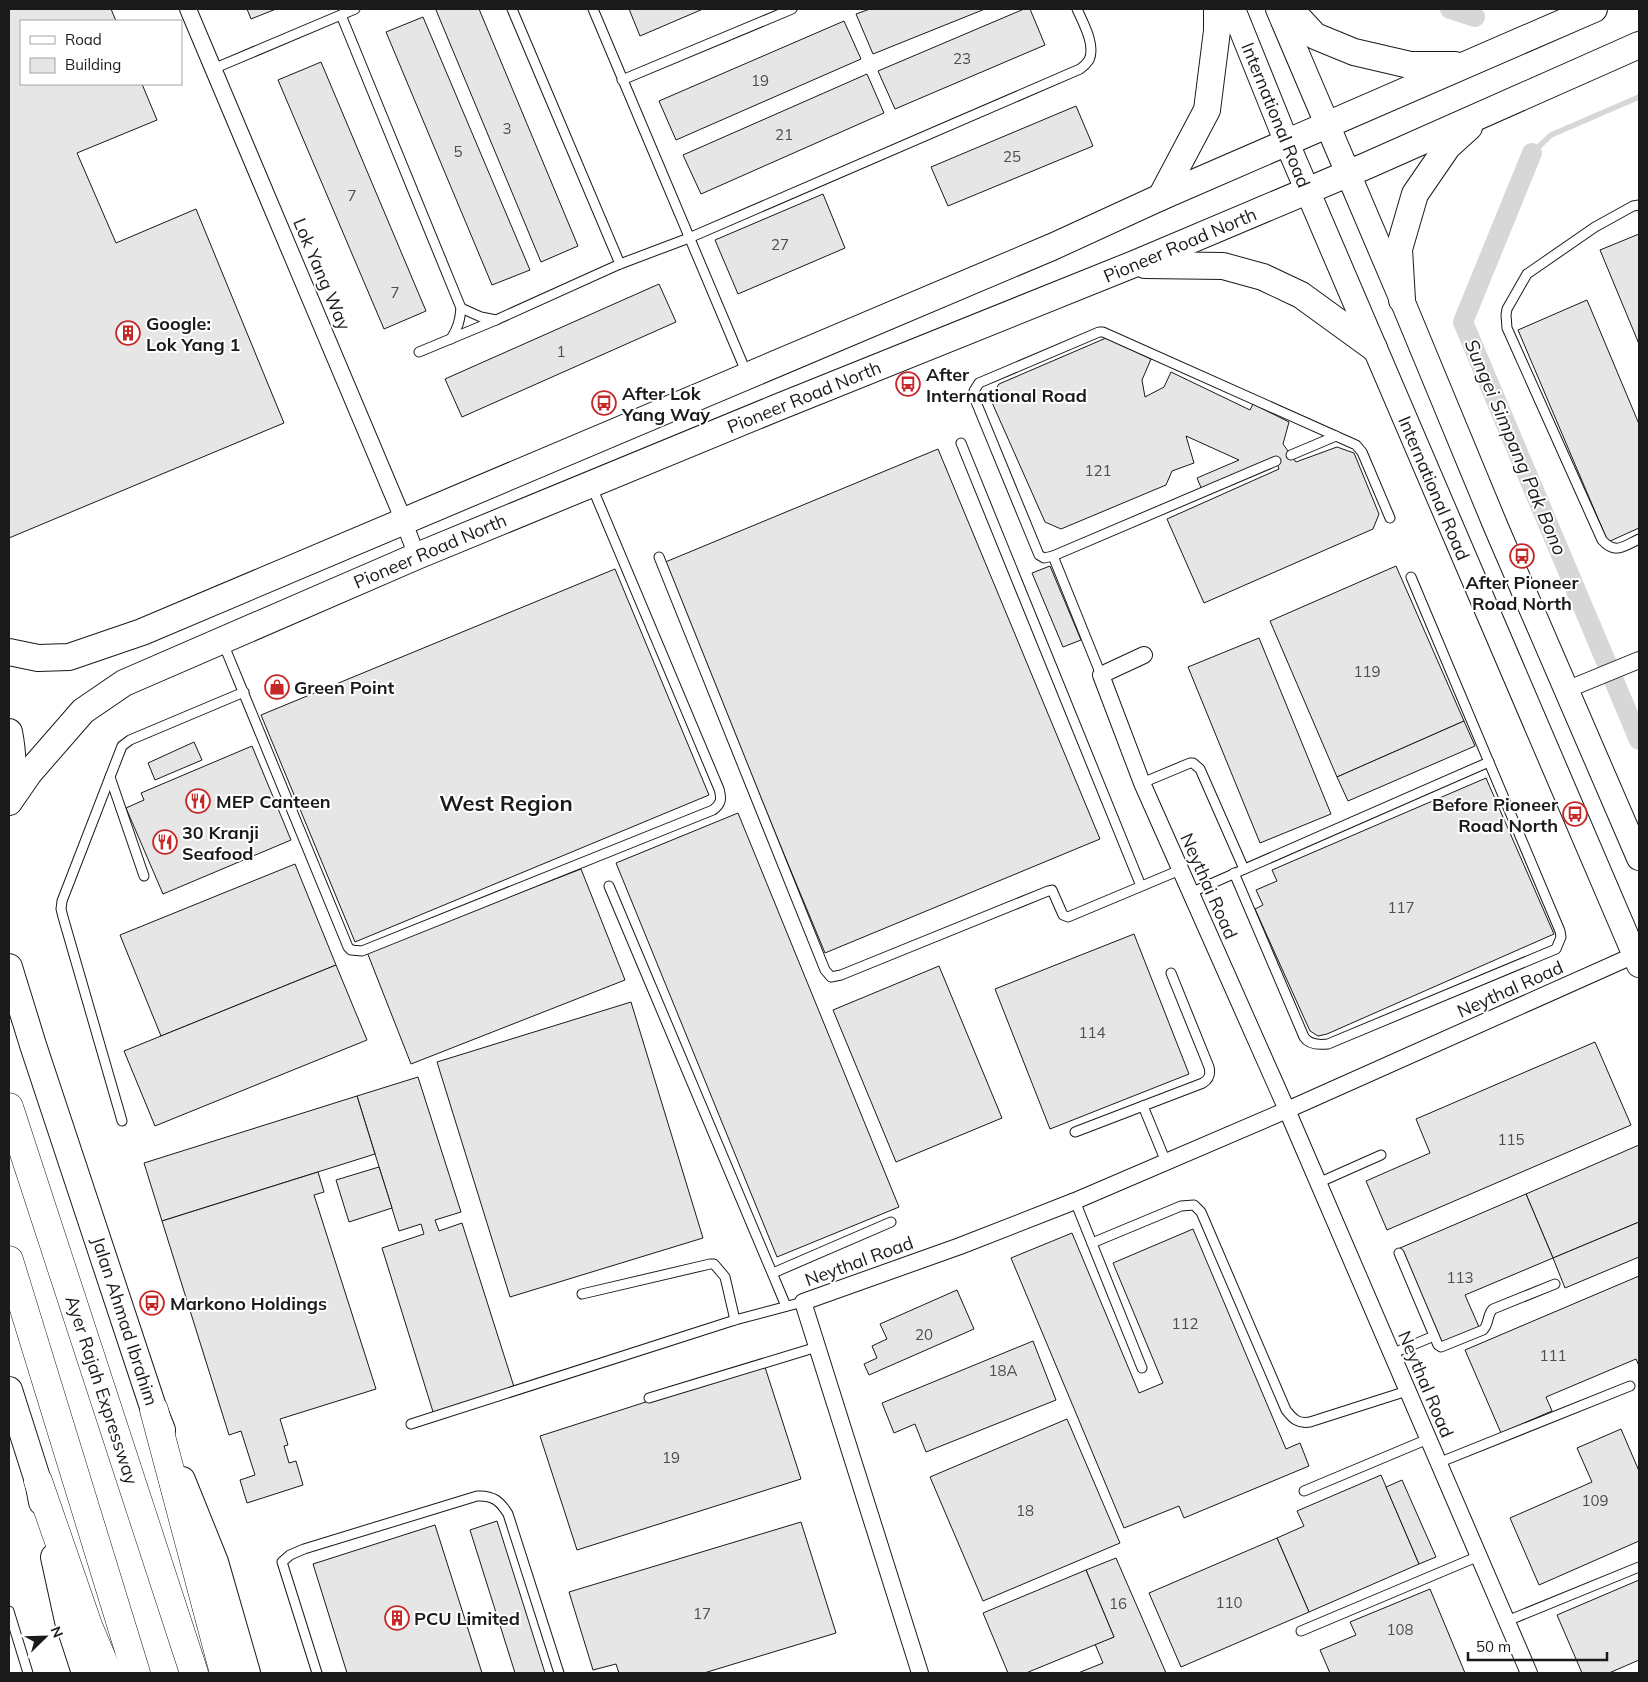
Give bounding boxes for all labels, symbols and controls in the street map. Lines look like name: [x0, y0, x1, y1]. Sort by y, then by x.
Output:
legend: [20, 20, 182, 85]
text: Road: [65, 30, 102, 49]
street label: International Road: [1236, 39, 1316, 191]
house number: 23: [953, 49, 971, 68]
text: Building: [65, 55, 121, 74]
house number: 19: [751, 71, 769, 90]
house number: 3: [502, 119, 512, 138]
house number: 21: [775, 125, 793, 144]
house number: 5: [453, 142, 463, 161]
house number: 25: [1003, 147, 1021, 166]
house number: 7: [347, 186, 357, 205]
street label: Pioneer Road North: [1100, 202, 1260, 288]
street label: Lok Yang Way: [288, 214, 356, 334]
house number: 27: [771, 235, 789, 254]
house number: 7: [390, 283, 400, 302]
place label: Google: Lok Yang 1: [146, 312, 240, 356]
building icon: Google: Lok Yang 1: [115, 320, 141, 346]
water label: Sungei Simpang Pak Bono: [1460, 335, 1573, 559]
house number: 1: [556, 342, 566, 361]
street label: Pioneer Road North: [724, 356, 884, 438]
place label: After International Road: [926, 363, 1087, 407]
bus stop icon: After International Road: [895, 371, 921, 397]
place label: After Lok Yang Way: [621, 382, 710, 426]
bus stop icon: After Lok Yang Way: [591, 390, 617, 416]
street label: International Road: [1393, 412, 1475, 564]
house number: 121: [1084, 461, 1112, 480]
street label: Pioneer Road North: [350, 508, 510, 594]
bus stop icon: After Pioneer Road North: [1509, 543, 1535, 569]
place label: After Pioneer Road North: [1465, 571, 1579, 615]
house number: 119: [1353, 662, 1381, 681]
shop icon: Green Point: [264, 674, 290, 700]
place label: Green Point: [294, 676, 395, 699]
restaurant icon: MEP Canteen: [185, 788, 211, 814]
district label: West Region: [439, 789, 573, 817]
place label: MEP Canteen: [216, 790, 331, 813]
place label: Before Pioneer Road North: [1432, 793, 1559, 837]
bus stop icon: Before Pioneer Road North: [1562, 801, 1588, 827]
place label: 30 Kranji Seafood: [182, 821, 259, 865]
restaurant icon: 30 Kranji Seafood: [152, 829, 178, 855]
street label: Neythai Road: [1175, 829, 1243, 943]
house number: 117: [1387, 898, 1415, 917]
street label: Neythal Road: [1453, 955, 1567, 1023]
house number: 114: [1078, 1023, 1106, 1042]
house number: 115: [1497, 1130, 1525, 1149]
street label: Neythal Road: [802, 1231, 916, 1291]
street label: Jalan Ahmad Ibrahim: [87, 1234, 163, 1408]
house number: 113: [1446, 1268, 1474, 1287]
bus stop icon: Markono Holdings: [139, 1290, 165, 1316]
place label: Markono Holdings: [170, 1292, 327, 1315]
street label: Ayer Rajah Expressway: [61, 1293, 144, 1488]
house number: 112: [1171, 1314, 1199, 1333]
house number: 20: [915, 1325, 933, 1344]
street label: Neythal Road: [1393, 1327, 1459, 1441]
house number: 111: [1539, 1346, 1567, 1365]
house number: 18A: [988, 1361, 1018, 1380]
house number: 19: [662, 1448, 680, 1467]
house number: 109: [1581, 1491, 1609, 1510]
house number: 18: [1016, 1501, 1034, 1520]
house number: 110: [1215, 1593, 1243, 1612]
house number: 16: [1109, 1594, 1127, 1613]
house number: 17: [693, 1604, 711, 1623]
building icon: PCU Limited: [384, 1605, 410, 1631]
place label: PCU Limited: [414, 1607, 520, 1630]
north arrow: [20, 1612, 70, 1662]
house number: 108: [1386, 1620, 1414, 1639]
text: N: [47, 1624, 67, 1640]
scale bar: [1468, 1630, 1607, 1662]
text: 50 m: [1476, 1637, 1511, 1656]

